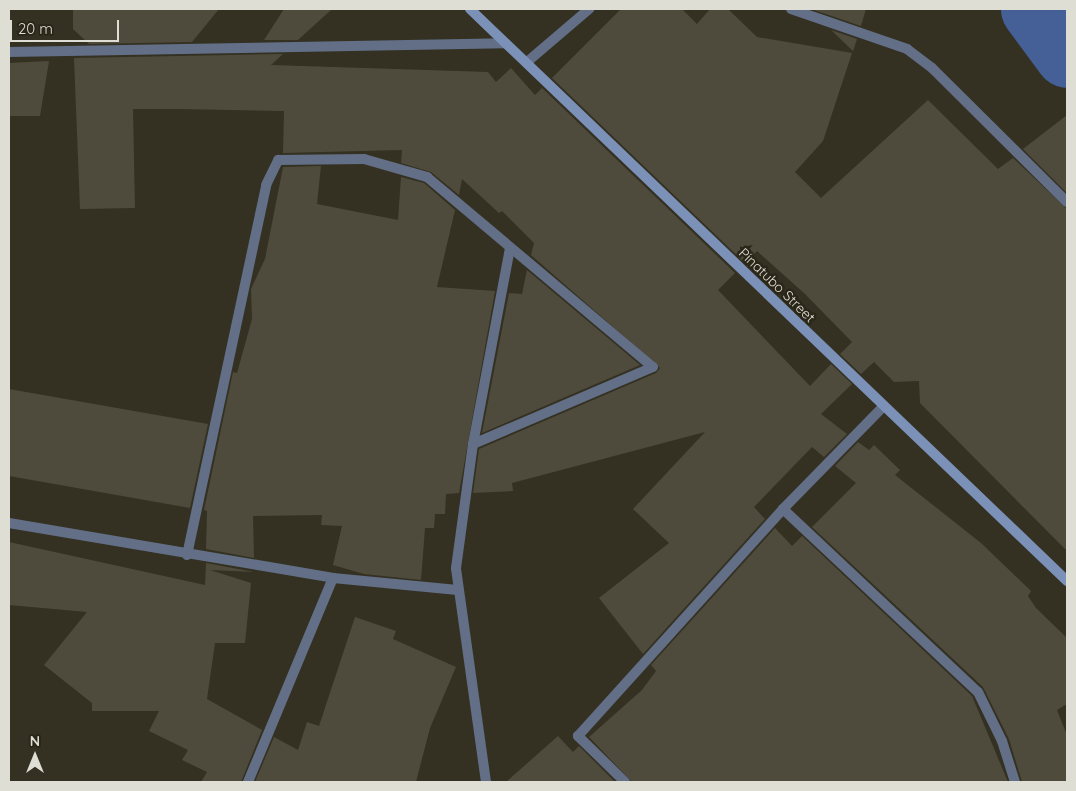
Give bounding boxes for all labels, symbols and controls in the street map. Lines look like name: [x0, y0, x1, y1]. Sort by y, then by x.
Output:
scale bar: [12, 10, 121, 42]
text: 20 m: [18, 19, 53, 38]
street label: Pinatubo Street: [735, 244, 819, 326]
north arrow: [10, 731, 60, 781]
text: N: [30, 732, 40, 750]

